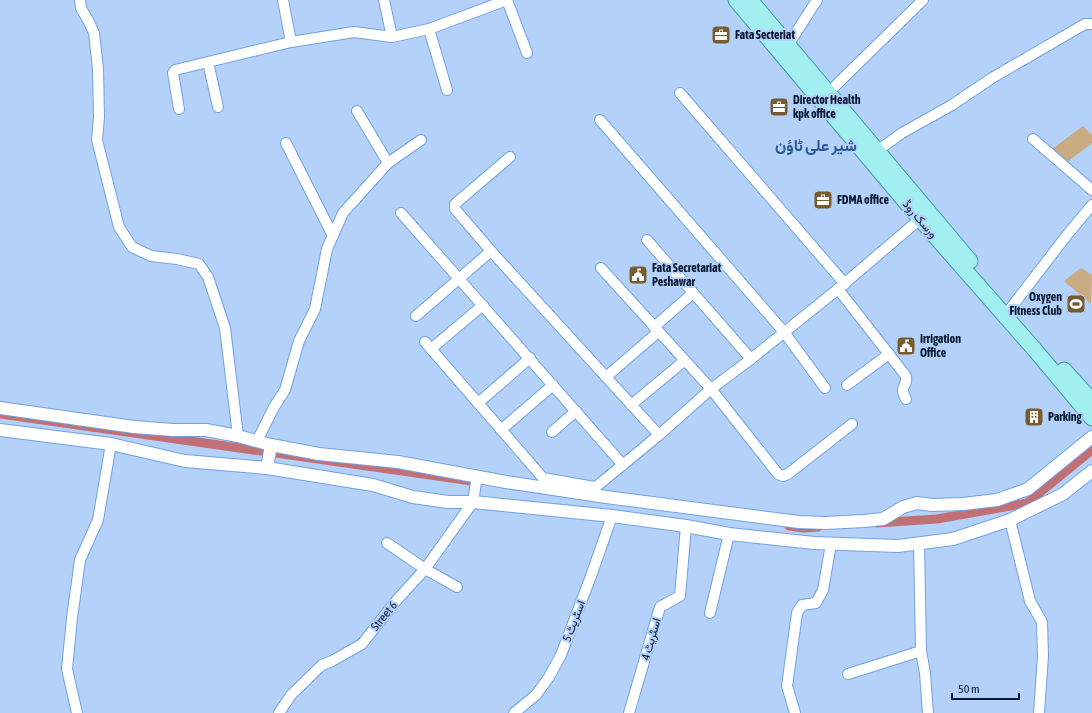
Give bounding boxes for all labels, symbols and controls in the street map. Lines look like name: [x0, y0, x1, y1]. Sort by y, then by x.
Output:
office icon: Fata Secteriat: [710, 24, 732, 46]
place label: Fata Secteriat: [735, 28, 795, 42]
place label: Director Health kpk office: [793, 93, 861, 121]
office icon: Director Health kpk office: [768, 96, 790, 118]
district label: شیر علی ٹاؤن: [775, 136, 857, 156]
office icon: FDMA office: [812, 189, 834, 211]
place label: FDMA office: [837, 193, 889, 207]
street label: ورسک روڈ: [899, 197, 940, 242]
place label: Fata Secretariat Peshawar: [652, 261, 722, 289]
public building icon: Fata Secretariat Peshawar: [627, 264, 649, 286]
place label: Oxygen Fitness Club: [1009, 290, 1062, 318]
sports icon: Oxygen Fitness Club: [1065, 293, 1087, 315]
place label: Irrigation Office: [920, 332, 961, 360]
public building icon: Irrigation Office: [895, 335, 917, 357]
building icon: Parking: [1023, 406, 1045, 428]
place label: Parking: [1048, 410, 1083, 424]
street label: Street 6: [368, 598, 400, 633]
street label: اسٹریٹ 5: [560, 598, 589, 644]
street label: اسٹریٹ 4: [638, 616, 665, 662]
scale bar: [952, 675, 1019, 701]
text: 50 m: [958, 682, 980, 696]

